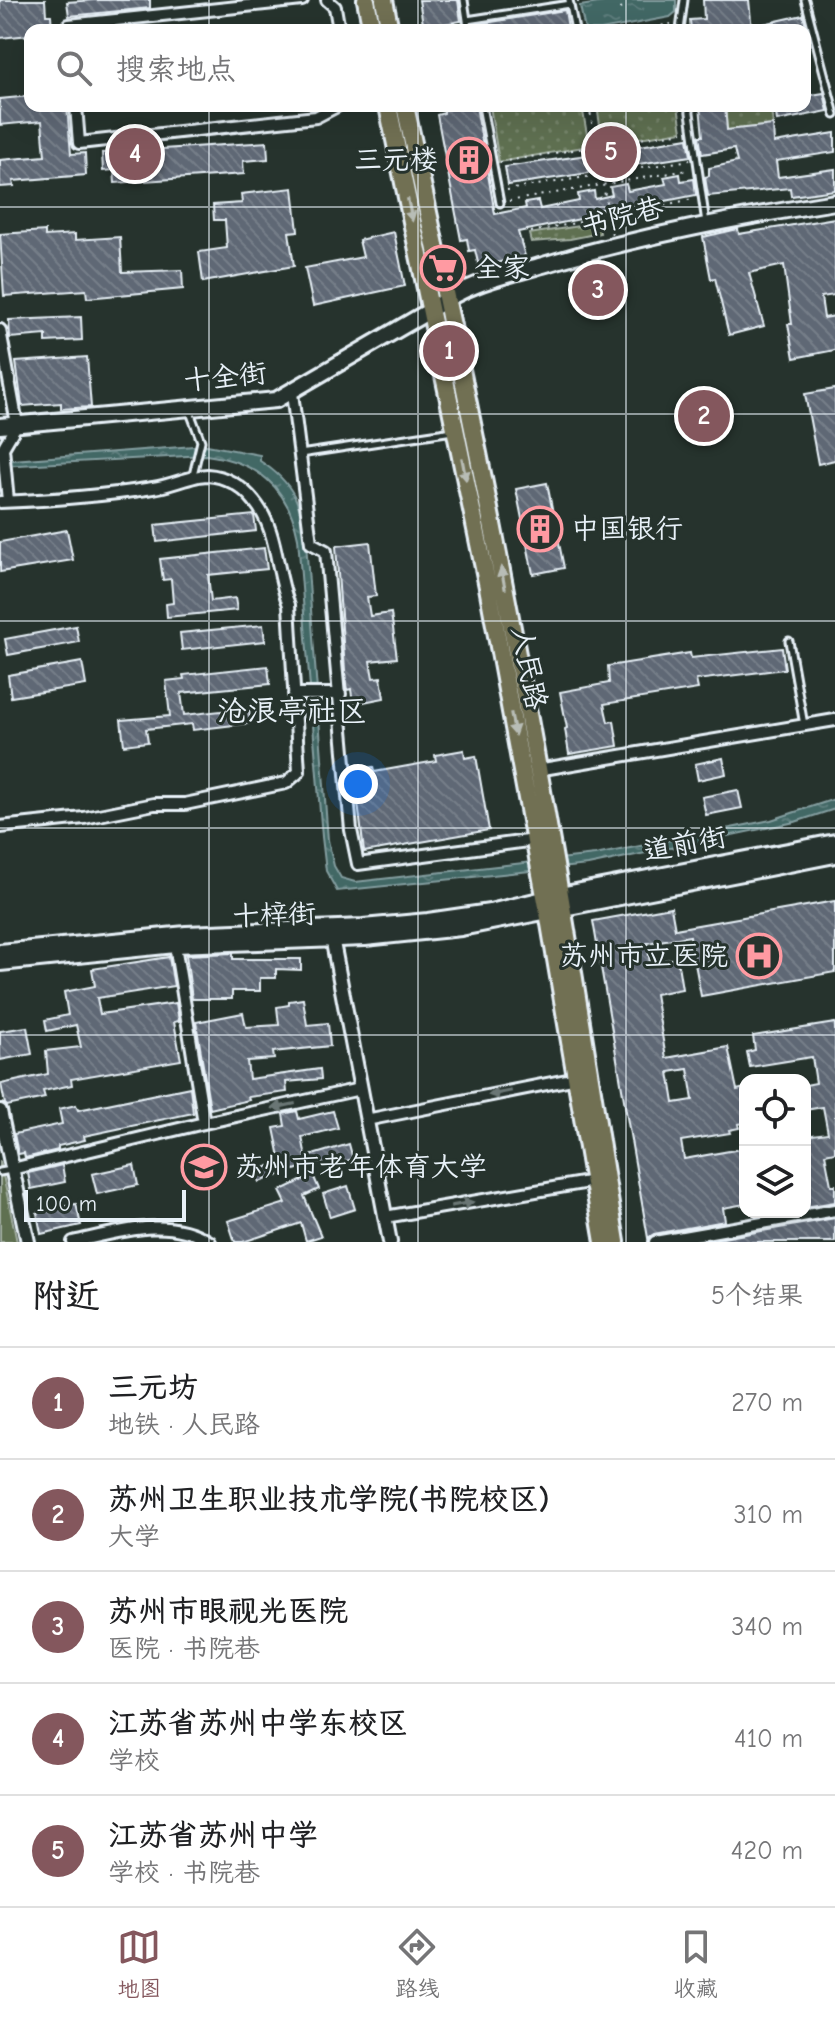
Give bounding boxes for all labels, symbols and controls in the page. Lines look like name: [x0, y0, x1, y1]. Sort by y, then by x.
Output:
search box: [24, 24, 811, 112]
icon: search: [52, 46, 96, 90]
text: 搜索地点: [116, 52, 236, 87]
pin: 5: [585, 122, 637, 182]
pin: 4: [109, 124, 161, 184]
building icon: 三元楼: [445, 136, 493, 184]
place label: 三元楼: [354, 144, 438, 176]
street label: 书院巷: [577, 191, 668, 243]
one-way arrow: [404, 197, 417, 222]
supermarket icon: 全家: [419, 244, 467, 292]
place label: 全家: [474, 252, 530, 284]
pin: 3: [572, 260, 624, 320]
pin: 1: [423, 321, 475, 381]
street label: 十全街: [182, 357, 268, 397]
pin: 2: [678, 386, 730, 446]
one-way arrow: [458, 456, 471, 481]
building icon: 中国银行: [516, 505, 564, 553]
place label: 中国银行: [571, 513, 683, 545]
one-way arrow: [496, 565, 509, 590]
street label: 人民路: [505, 624, 553, 712]
district label: 沧浪亭社区: [217, 694, 367, 729]
one-way arrow: [508, 712, 520, 737]
your location: [338, 764, 378, 804]
street label: 道前街: [641, 820, 729, 868]
street label: 十梓街: [231, 898, 317, 932]
hospital icon: 苏州市立医院: [735, 932, 783, 980]
place label: 苏州市立医院: [560, 940, 728, 972]
map controls: [739, 1074, 811, 1218]
button: locate: [739, 1074, 811, 1146]
one-way arrow: [487, 1088, 512, 1100]
one-way arrow: [271, 1100, 296, 1113]
school or university icon: 苏州市老年体育大学: [180, 1143, 228, 1191]
button: layers: [739, 1146, 811, 1218]
place label: 苏州市老年体育大学: [235, 1151, 487, 1183]
scale bar: [24, 1186, 186, 1222]
text: 100 m: [36, 1191, 97, 1217]
one-way arrow: [449, 1197, 474, 1209]
text: 附近: [32, 1276, 100, 1316]
text: 5个结果: [711, 1281, 803, 1311]
text: 三元坊: [108, 1370, 198, 1405]
text: 1: [53, 1388, 63, 1418]
text: 270 m: [731, 1388, 803, 1418]
text: 地铁 · 人民路: [108, 1410, 260, 1440]
text: 苏州卫生职业技术学院(书院校区): [108, 1482, 549, 1517]
text: 2: [52, 1500, 64, 1530]
text: 310 m: [734, 1500, 803, 1530]
text: 大学: [108, 1522, 160, 1552]
text: 苏州市眼视光医院: [108, 1594, 348, 1629]
text: 3: [52, 1612, 64, 1642]
text: 340 m: [731, 1612, 803, 1642]
text: 医院 · 书院巷: [108, 1634, 260, 1664]
text: 江苏省苏州中学东校区: [108, 1706, 408, 1741]
text: 4: [52, 1724, 64, 1754]
text: 410 m: [734, 1724, 803, 1754]
text: 学校: [108, 1746, 160, 1776]
text: 江苏省苏州中学: [108, 1818, 318, 1853]
text: 5: [51, 1836, 65, 1866]
text: 420 m: [731, 1836, 803, 1866]
text: 学校 · 书院巷: [108, 1858, 260, 1888]
tab: 地图: [117, 1925, 161, 2002]
tab: 路线: [395, 1925, 440, 2002]
tab: 收藏: [674, 1925, 718, 2002]

